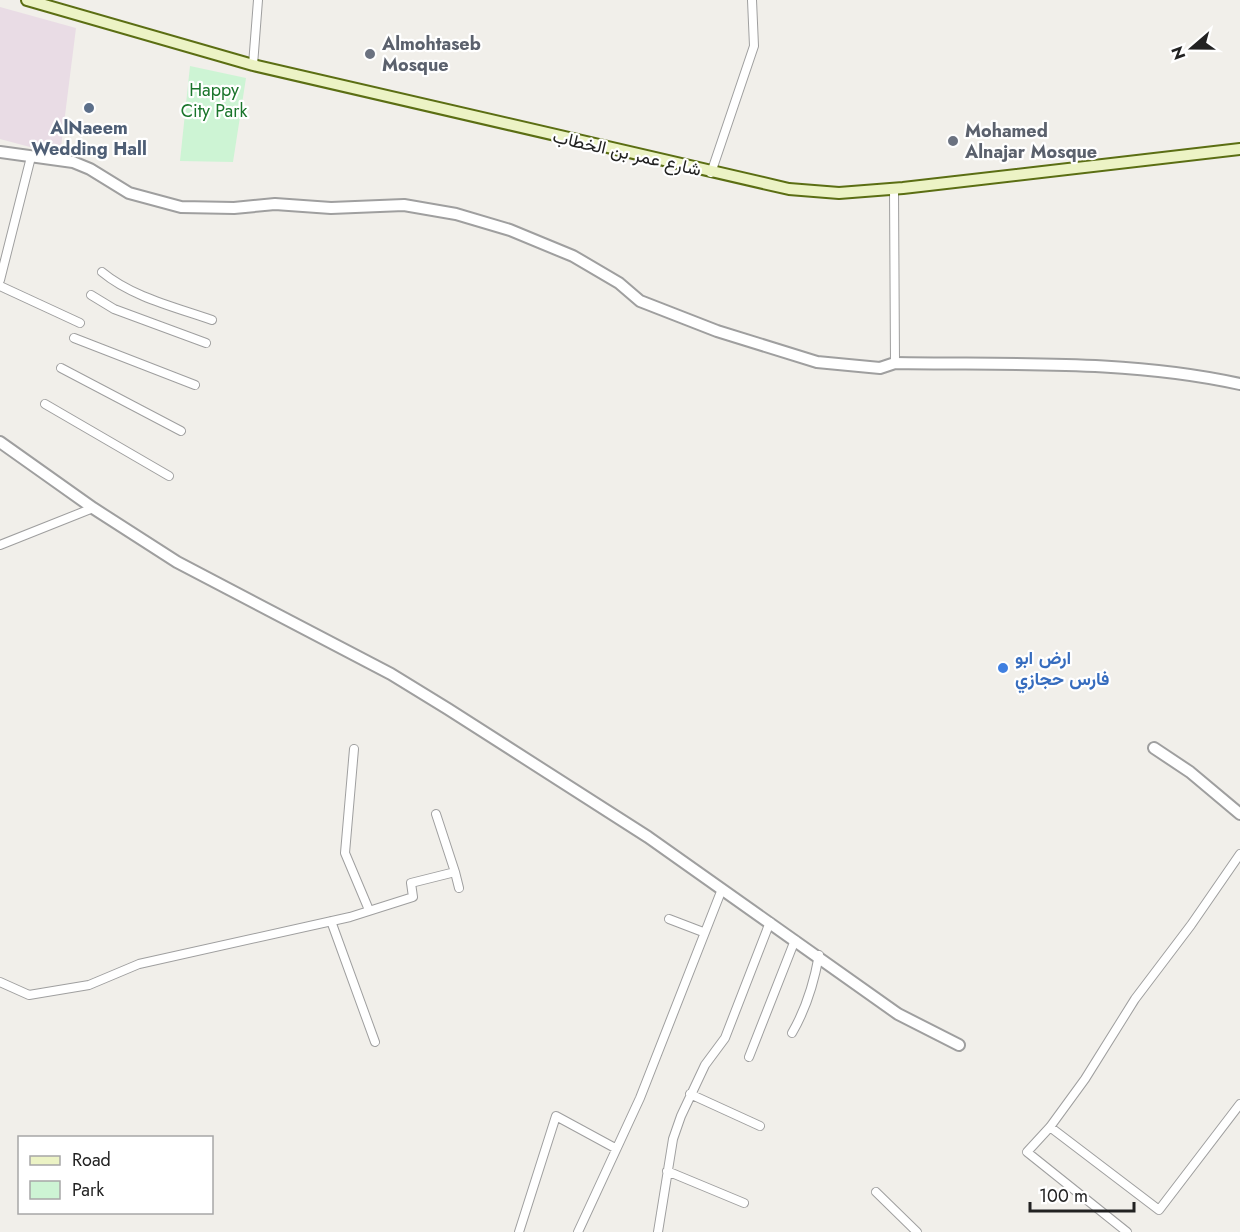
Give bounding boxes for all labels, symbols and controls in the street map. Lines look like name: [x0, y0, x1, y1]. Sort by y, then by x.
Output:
north arrow: [1162, 18, 1222, 78]
place label: Almohtaseb Mosque: [381, 31, 481, 78]
text: N: [1165, 43, 1191, 63]
marker: Almohtaseb Mosque: [363, 47, 377, 61]
park label: Happy City Park: [181, 77, 247, 124]
marker: AlNaeem Wedding Hall: [82, 101, 96, 115]
place label: AlNaeem Wedding Hall: [31, 115, 147, 162]
place label: Mohamed Alnajar Mosque: [964, 118, 1097, 165]
street label: شارع عمر بن الخطاب: [550, 123, 704, 183]
marker: Mohamed Alnajar Mosque: [946, 134, 960, 148]
place label: ارض ابو فارس حجازي: [1015, 645, 1109, 694]
marker: ارض ابو فارس حجازي: [996, 661, 1010, 675]
legend: [18, 1136, 213, 1214]
text: Road: [72, 1147, 111, 1173]
scale bar: [1030, 1175, 1134, 1213]
text: Park: [72, 1177, 104, 1203]
text: 100 m: [1039, 1183, 1088, 1209]

